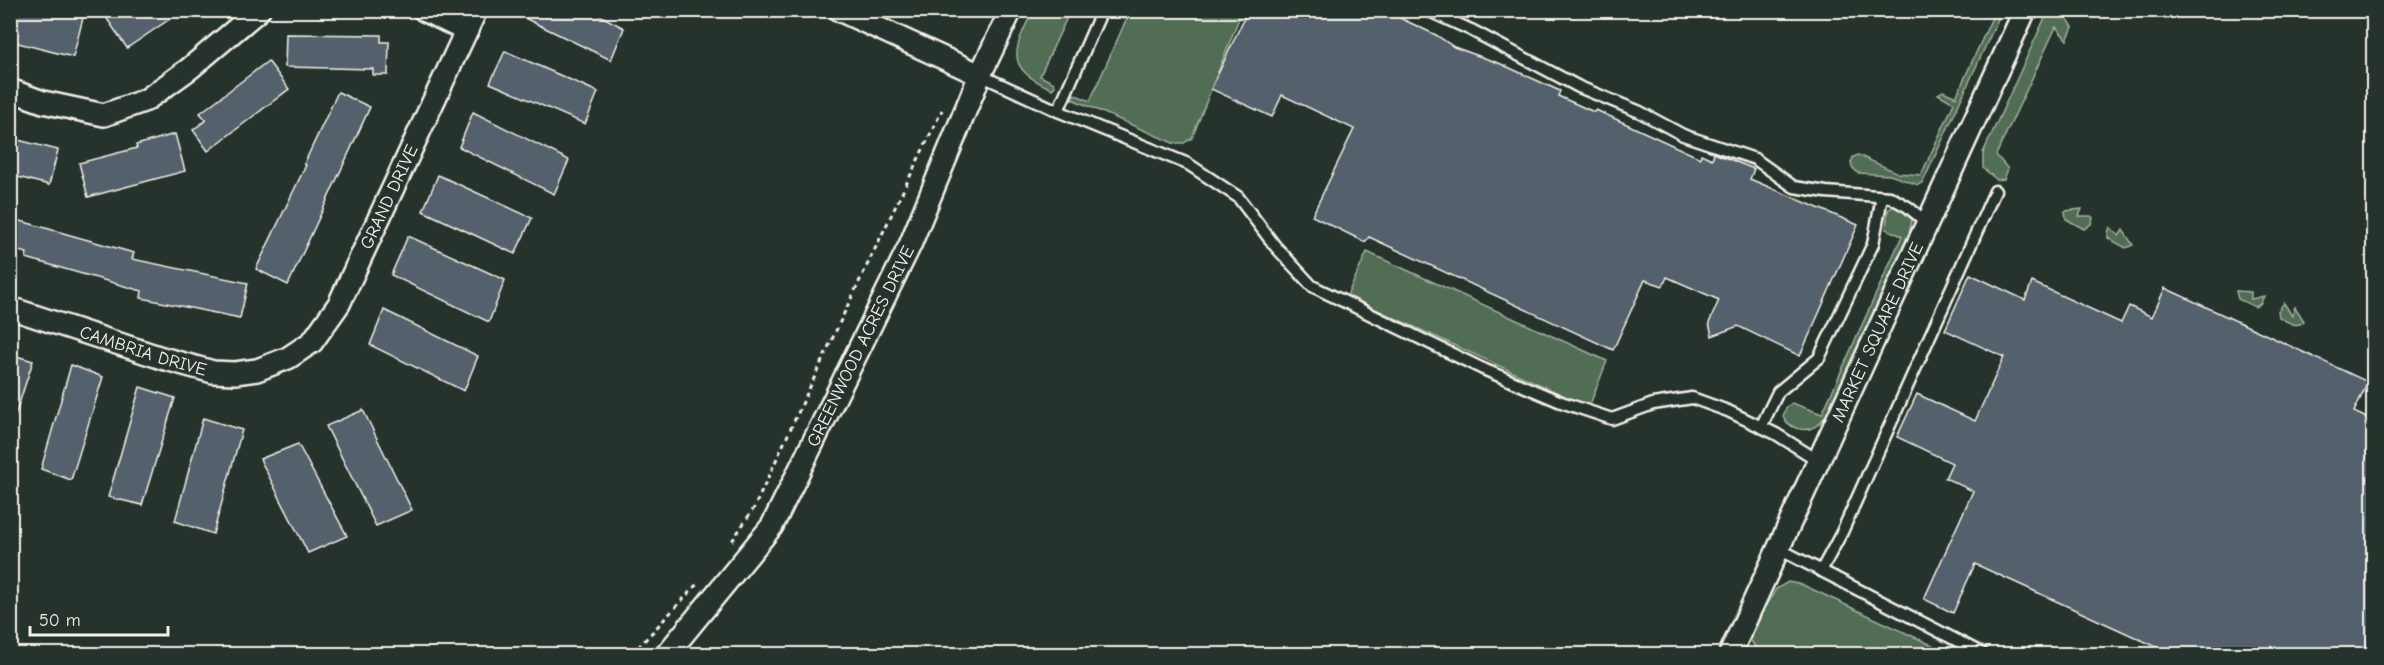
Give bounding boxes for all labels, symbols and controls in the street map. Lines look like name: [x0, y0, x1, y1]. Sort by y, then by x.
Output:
street label: GRAND DRIVE: [356, 141, 422, 253]
street label: MARKET SQUARE DRIVE: [1827, 239, 1928, 425]
street label: GREENWOOD ACRES DRIVE: [802, 242, 919, 450]
street label: CAMBRIA DRIVE: [77, 321, 209, 380]
scale bar: [30, 599, 168, 637]
text: 50 m: [39, 610, 81, 631]

